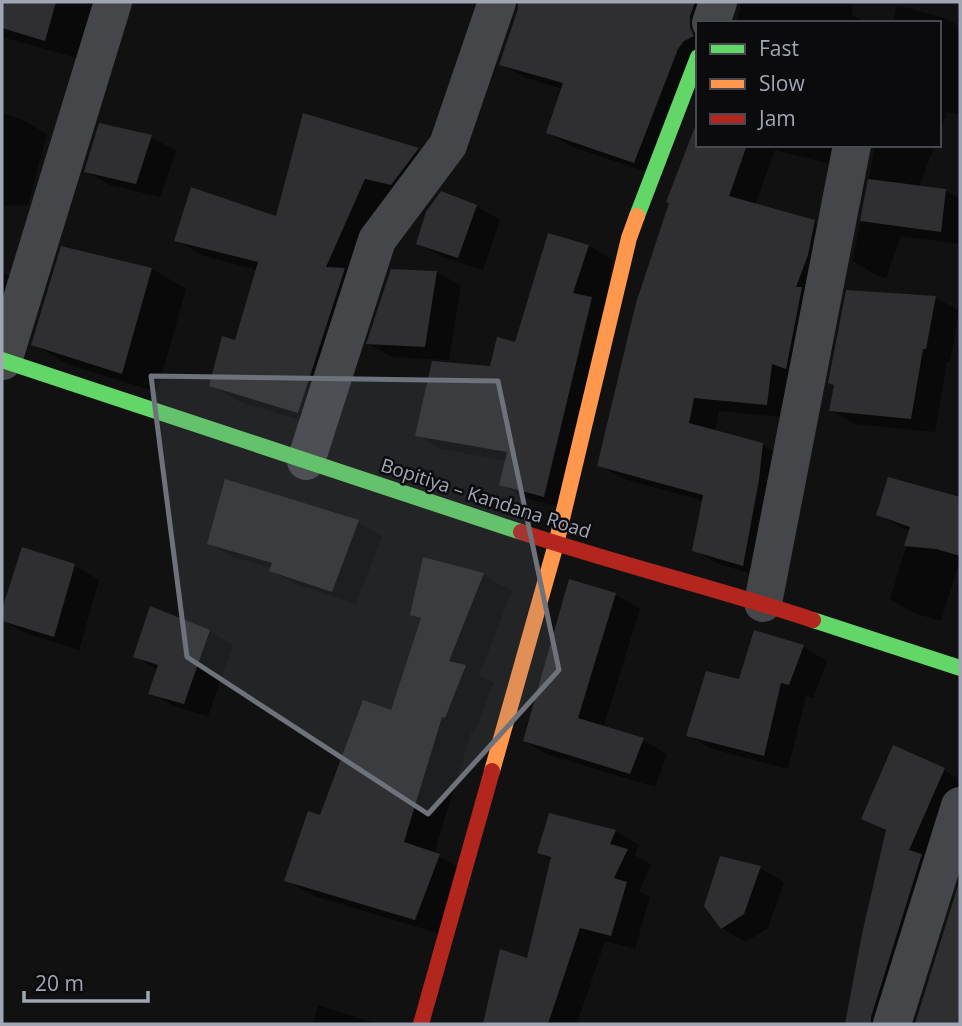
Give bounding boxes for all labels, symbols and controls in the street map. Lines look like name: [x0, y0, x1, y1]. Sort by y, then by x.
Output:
legend: [696, 21, 941, 147]
text: Fast: [759, 34, 799, 62]
text: Slow: [759, 69, 805, 97]
text: Jam: [757, 104, 796, 132]
street label: Bopitiya – Kandana Road: [378, 452, 594, 544]
scale bar: [24, 960, 149, 1004]
text: 20 m: [35, 969, 84, 997]

